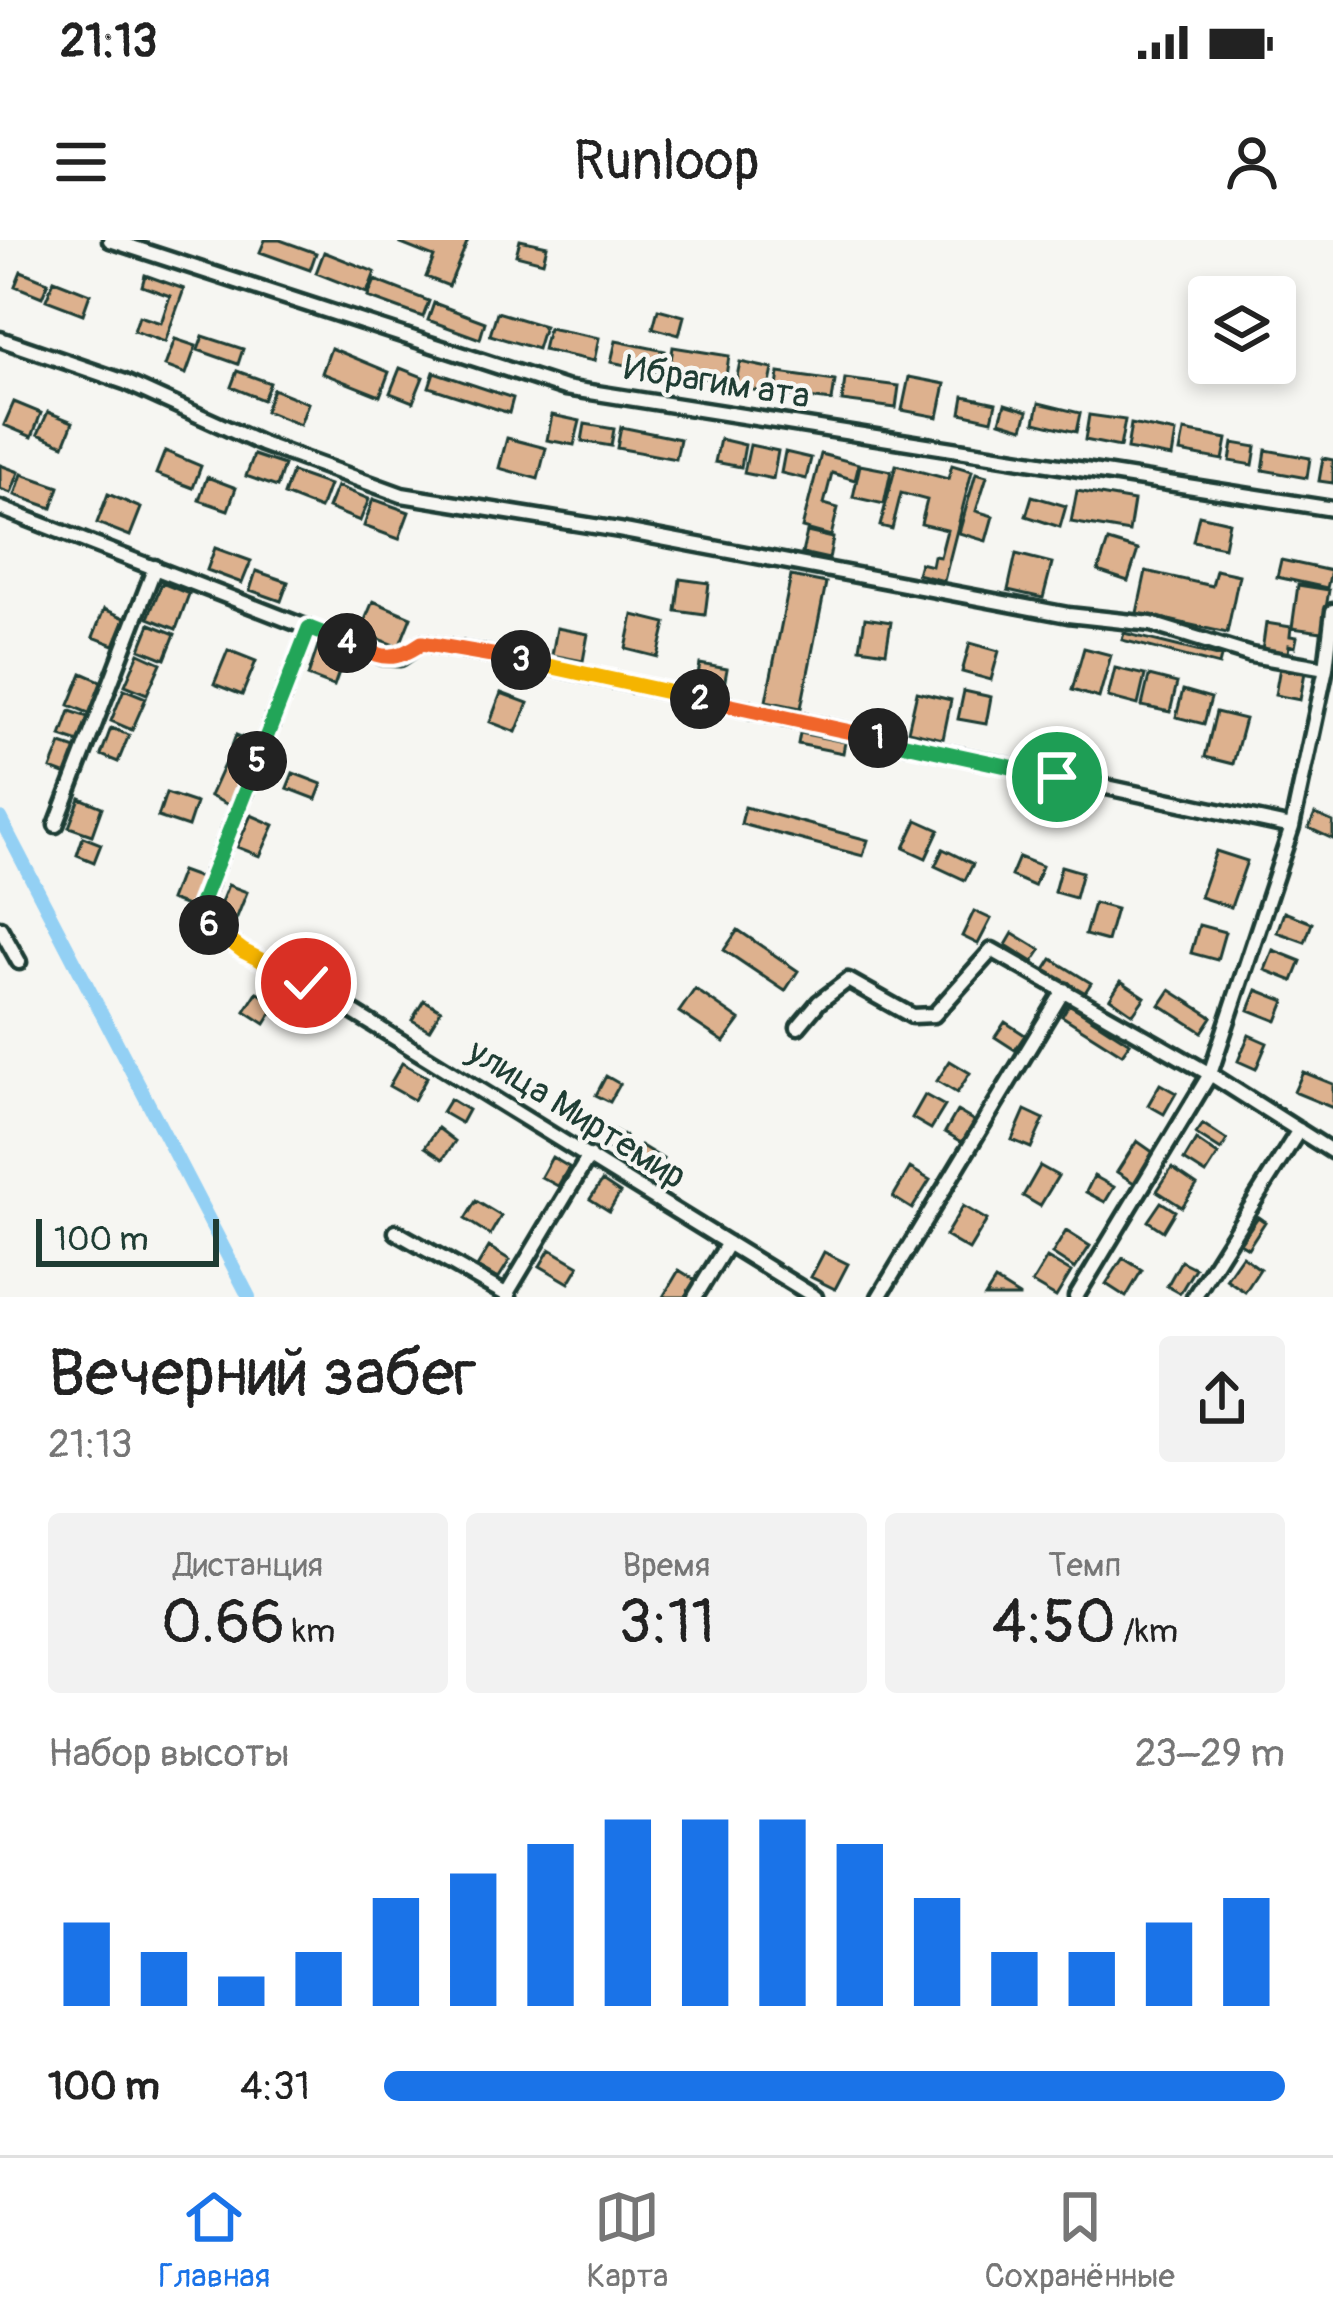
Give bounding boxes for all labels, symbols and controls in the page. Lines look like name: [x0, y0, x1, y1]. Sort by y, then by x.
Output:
text: 21:13: [60, 14, 157, 70]
text: Runloop: [574, 128, 759, 196]
icon: menu: [48, 129, 114, 195]
icon: person: [1219, 129, 1285, 195]
map controls: [1188, 276, 1296, 384]
button: layers: [1188, 276, 1296, 384]
street label: Ибрагим ата: [621, 345, 813, 419]
pin: 4: [317, 613, 377, 673]
text: 4: [337, 622, 357, 663]
pin: 3: [491, 630, 551, 690]
text: 3: [512, 639, 530, 680]
pin: 2: [670, 669, 730, 729]
text: 2: [691, 678, 709, 719]
pin: 1: [848, 708, 908, 768]
text: 1: [872, 717, 884, 758]
pin: [1006, 726, 1108, 828]
pin: 5: [227, 731, 287, 791]
text: 5: [248, 740, 266, 781]
icon: arrive: [1024, 744, 1090, 810]
pin: 6: [179, 895, 239, 955]
text: 6: [199, 904, 219, 945]
pin: [255, 932, 357, 1034]
icon: check: [273, 950, 339, 1016]
street label: улица Миртемир: [459, 1028, 694, 1199]
scale bar: [36, 1213, 219, 1266]
text: 100 m: [54, 1219, 148, 1260]
text: Вечерний забег: [48, 1333, 477, 1416]
button: share: [1159, 1336, 1285, 1462]
text: 21:13: [48, 1420, 132, 1469]
text: Дистанция: [173, 1545, 323, 1586]
text: Время: [623, 1545, 710, 1586]
text: Темп: [1048, 1545, 1121, 1586]
text: 0.66: [161, 1586, 285, 1661]
text: 3:11: [618, 1586, 715, 1661]
text: 4:50: [992, 1586, 1116, 1661]
text: km: [285, 1611, 335, 1652]
text: /km: [1116, 1611, 1178, 1652]
text: Набор высоты: [48, 1729, 290, 1778]
text: 23–29 m: [1135, 1729, 1285, 1778]
text: 100 m: [48, 2062, 160, 2111]
text: 4:31: [240, 2062, 310, 2111]
tab: Главная: [158, 2184, 270, 2297]
tab: Карта: [587, 2184, 668, 2297]
tab: Сохранённые: [985, 2184, 1175, 2297]

